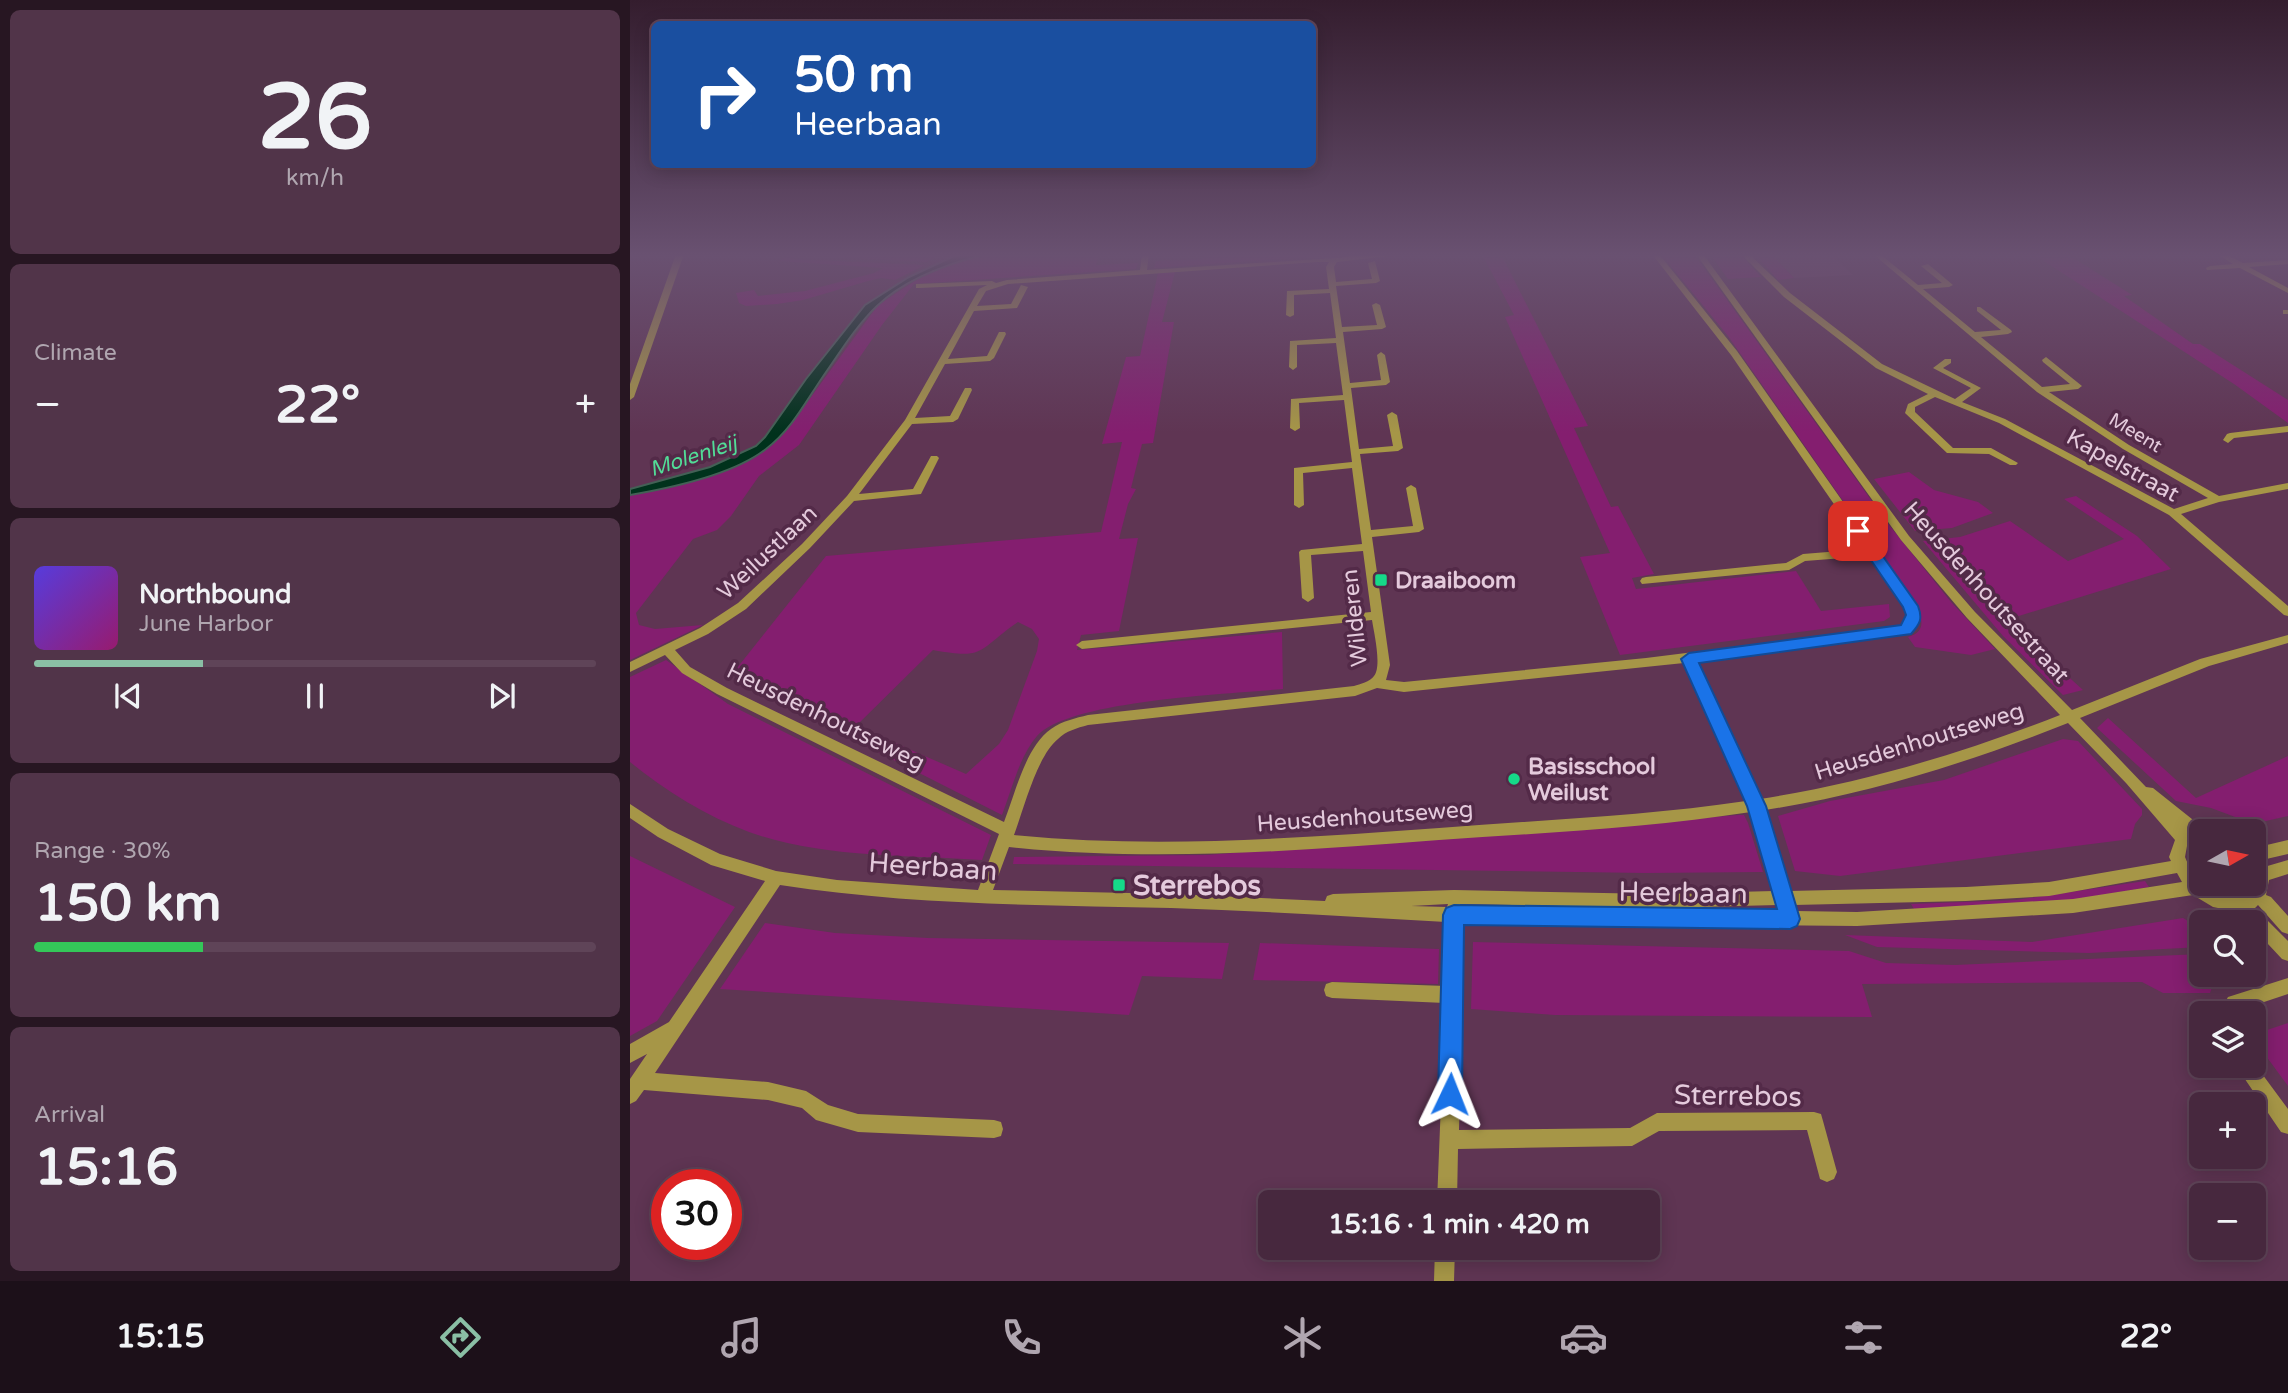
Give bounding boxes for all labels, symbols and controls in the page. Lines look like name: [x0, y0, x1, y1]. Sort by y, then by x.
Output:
text: 50 m: [794, 46, 913, 105]
icon: right: [679, 49, 770, 140]
text: 26: [258, 63, 372, 173]
text: Heerbaan: [794, 106, 942, 144]
text: km/h: [286, 164, 344, 192]
text: Climate: [34, 339, 117, 367]
text: 22°: [275, 374, 360, 437]
text: −: [34, 382, 61, 428]
text: +: [575, 382, 596, 428]
street label: Meent: [2105, 408, 2166, 457]
street label: Kapelstraat: [2061, 423, 2184, 508]
water label: Molenleij: [646, 430, 743, 482]
street label: Heusdenhoutsestraat: [1897, 496, 2075, 689]
street label: Weilustlaan: [712, 500, 823, 606]
pin: [1828, 501, 1888, 561]
icon: arrive: [1839, 512, 1877, 550]
place label: Draaiboom: [1395, 567, 1516, 595]
street label: Wilderen: [1336, 568, 1374, 668]
marker: Draaiboom: [1373, 572, 1389, 588]
text: Northbound: [139, 579, 291, 610]
text: June Harbor: [139, 610, 273, 638]
street label: Heusdenhoutseweg: [722, 657, 929, 777]
icon: previous: [109, 677, 147, 715]
icon: pause: [296, 677, 334, 715]
icon: next: [483, 677, 521, 715]
street label: Heusdenhoutseweg: [1811, 697, 2027, 787]
place label: Basisschool Weilust: [1528, 753, 1656, 807]
marker: Basisschool Weilust: [1506, 771, 1522, 787]
street label: Heusdenhoutseweg: [1256, 795, 1474, 839]
north arrow: [2189, 819, 2266, 896]
map controls: [2189, 819, 2266, 1260]
text: Range · 30%: [34, 837, 170, 865]
street label: Heerbaan: [867, 846, 999, 888]
place label: Sterrebos: [1133, 869, 1261, 903]
text: 150 km: [34, 872, 222, 935]
street label: Heerbaan: [1618, 875, 1748, 911]
marker: Sterrebos: [1111, 877, 1127, 893]
button: search: [2189, 910, 2266, 987]
button: layers: [2189, 1001, 2266, 1078]
position arrow: [1413, 1057, 1487, 1131]
street label: Sterrebos: [1674, 1078, 1802, 1114]
button: +: [2189, 1092, 2266, 1169]
text: Arrival: [34, 1101, 105, 1129]
text: 15:16: [34, 1136, 178, 1199]
speed limit sign: 30: [651, 1169, 742, 1260]
button: −: [2189, 1183, 2266, 1260]
text: 15:16 · 1 min · 420 m: [1328, 1209, 1590, 1240]
icon: directions: [436, 1313, 485, 1362]
icon: music: [717, 1313, 766, 1362]
icon: phone: [997, 1313, 1046, 1362]
icon: climate: [1278, 1313, 1327, 1362]
icon: car: [1559, 1313, 1608, 1362]
icon: filters: [1839, 1313, 1888, 1362]
text: 15:15: [116, 1318, 205, 1356]
text: 22°: [2120, 1318, 2172, 1356]

